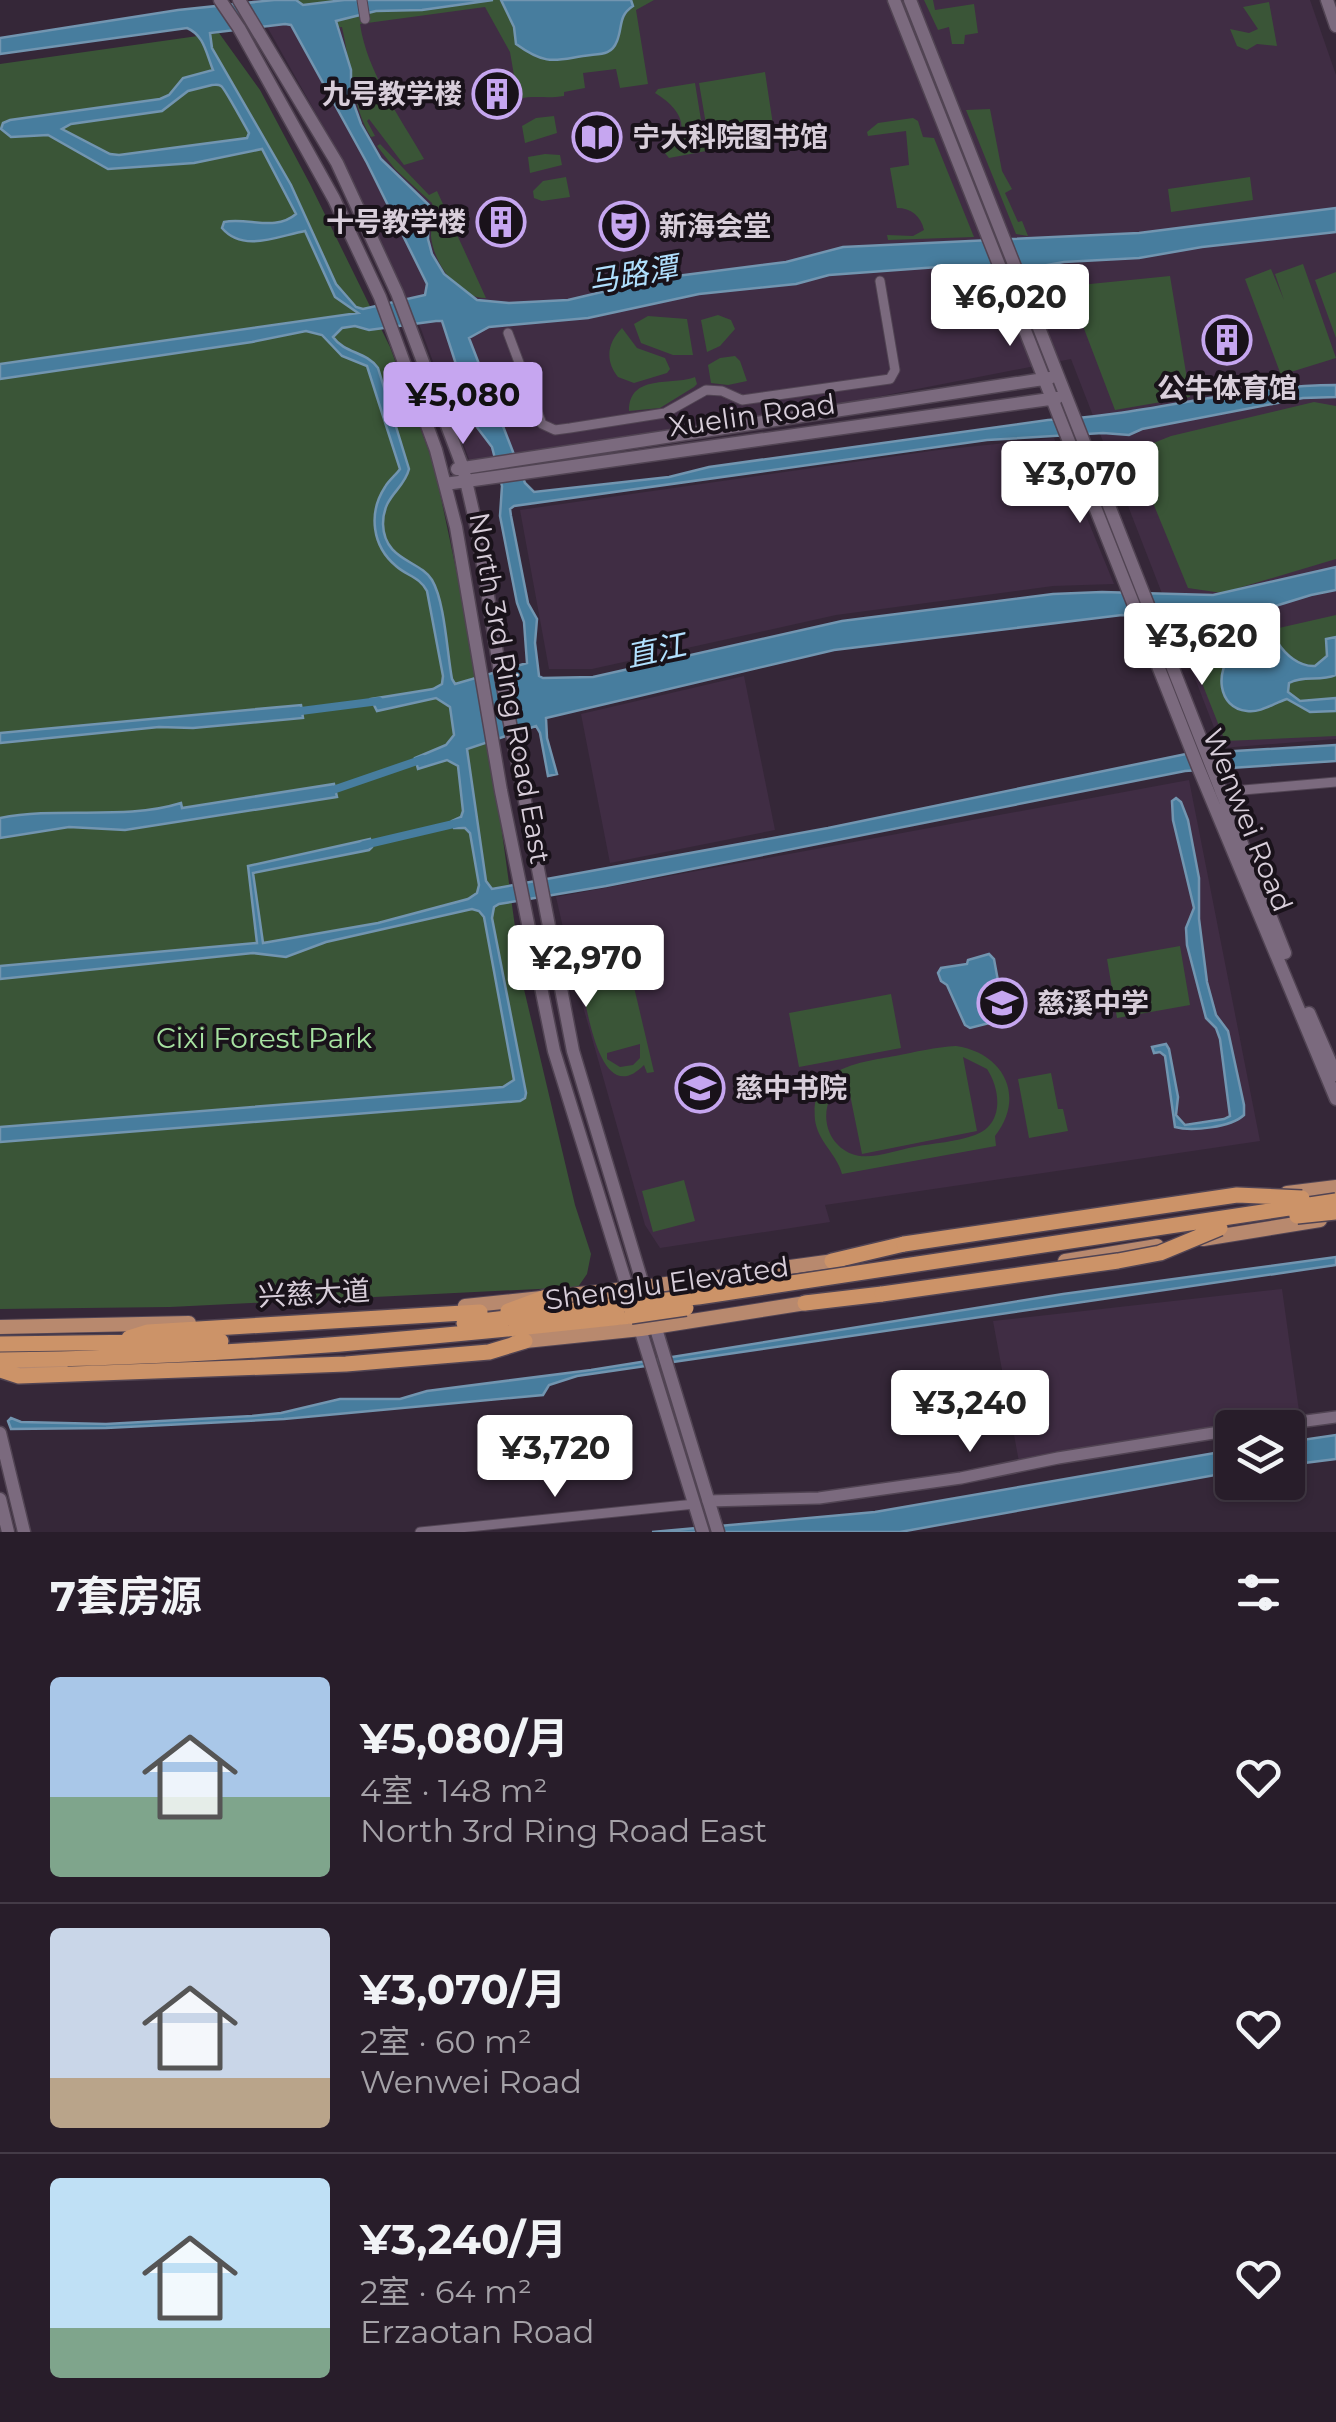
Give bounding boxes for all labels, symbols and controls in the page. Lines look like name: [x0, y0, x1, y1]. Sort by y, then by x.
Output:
building icon: 九号教学楼: [471, 68, 523, 120]
place label: 九号教学楼: [322, 77, 462, 111]
library icon: 宁大科院图书馆: [571, 111, 623, 163]
place label: 宁大科院图书馆: [632, 120, 828, 154]
building icon: 十号教学楼: [475, 196, 527, 248]
theatre icon: 新海会堂: [598, 200, 650, 252]
place label: 十号教学楼: [326, 205, 466, 239]
place label: 新海会堂: [659, 209, 771, 243]
water label: 马路潭: [585, 248, 685, 301]
pin: ¥6,020: [929, 264, 1091, 349]
text: ¥6,020: [953, 277, 1067, 316]
building icon: 公牛体育馆: [1201, 314, 1253, 366]
pin: ¥5,080: [382, 362, 544, 447]
place label: 公牛体育馆: [1157, 371, 1297, 405]
text: ¥5,080: [405, 375, 521, 414]
street label: Xuelin Road: [666, 386, 838, 444]
pin: ¥3,070: [999, 441, 1161, 526]
text: ¥3,070: [1023, 454, 1137, 493]
street label: North 3rd Ring Road East: [462, 510, 558, 866]
pin: ¥3,620: [1121, 603, 1283, 688]
text: ¥3,620: [1146, 616, 1258, 655]
water label: 直江: [623, 626, 692, 675]
street label: Wenwei Road: [1196, 724, 1300, 916]
pin: ¥2,970: [505, 925, 667, 1010]
text: ¥2,970: [530, 938, 642, 977]
school or university icon: 慈溪中学: [976, 977, 1028, 1029]
place label: 慈溪中学: [1037, 986, 1149, 1020]
park label: Cixi Forest Park: [156, 1021, 372, 1055]
school or university icon: 慈中书院: [674, 1062, 726, 1114]
place label: 慈中书院: [735, 1071, 847, 1105]
street label: Shenglu Elevated: [543, 1249, 791, 1317]
street label: 兴慈大道: [257, 1273, 371, 1313]
pin: ¥3,240: [889, 1370, 1051, 1455]
text: ¥3,240: [913, 1383, 1027, 1422]
map controls: [1215, 1410, 1305, 1500]
button: layers: [1215, 1410, 1305, 1500]
pin: ¥3,720: [474, 1415, 636, 1500]
text: ¥3,720: [499, 1428, 611, 1467]
icon: filters: [1231, 1565, 1286, 1620]
text: 7套房源: [50, 1570, 202, 1622]
text: ¥5,080/月: [360, 1712, 569, 1764]
icon: home: [130, 1717, 250, 1837]
icon: heart: [1231, 1750, 1286, 1805]
text: 4室 · 148 m²: [360, 1771, 548, 1810]
text: North 3rd Ring Road East: [360, 1811, 767, 1850]
text: ¥3,070/月: [360, 1963, 566, 2015]
icon: home: [130, 1968, 250, 2088]
icon: heart: [1231, 2001, 1286, 2056]
text: 2室 · 60 m²: [360, 2022, 532, 2061]
text: Wenwei Road: [360, 2062, 582, 2101]
text: ¥3,240/月: [360, 2213, 567, 2265]
icon: home: [130, 2218, 250, 2338]
icon: heart: [1231, 2251, 1286, 2306]
text: 2室 · 64 m²: [360, 2272, 532, 2311]
text: Erzaotan Road: [360, 2312, 594, 2351]

